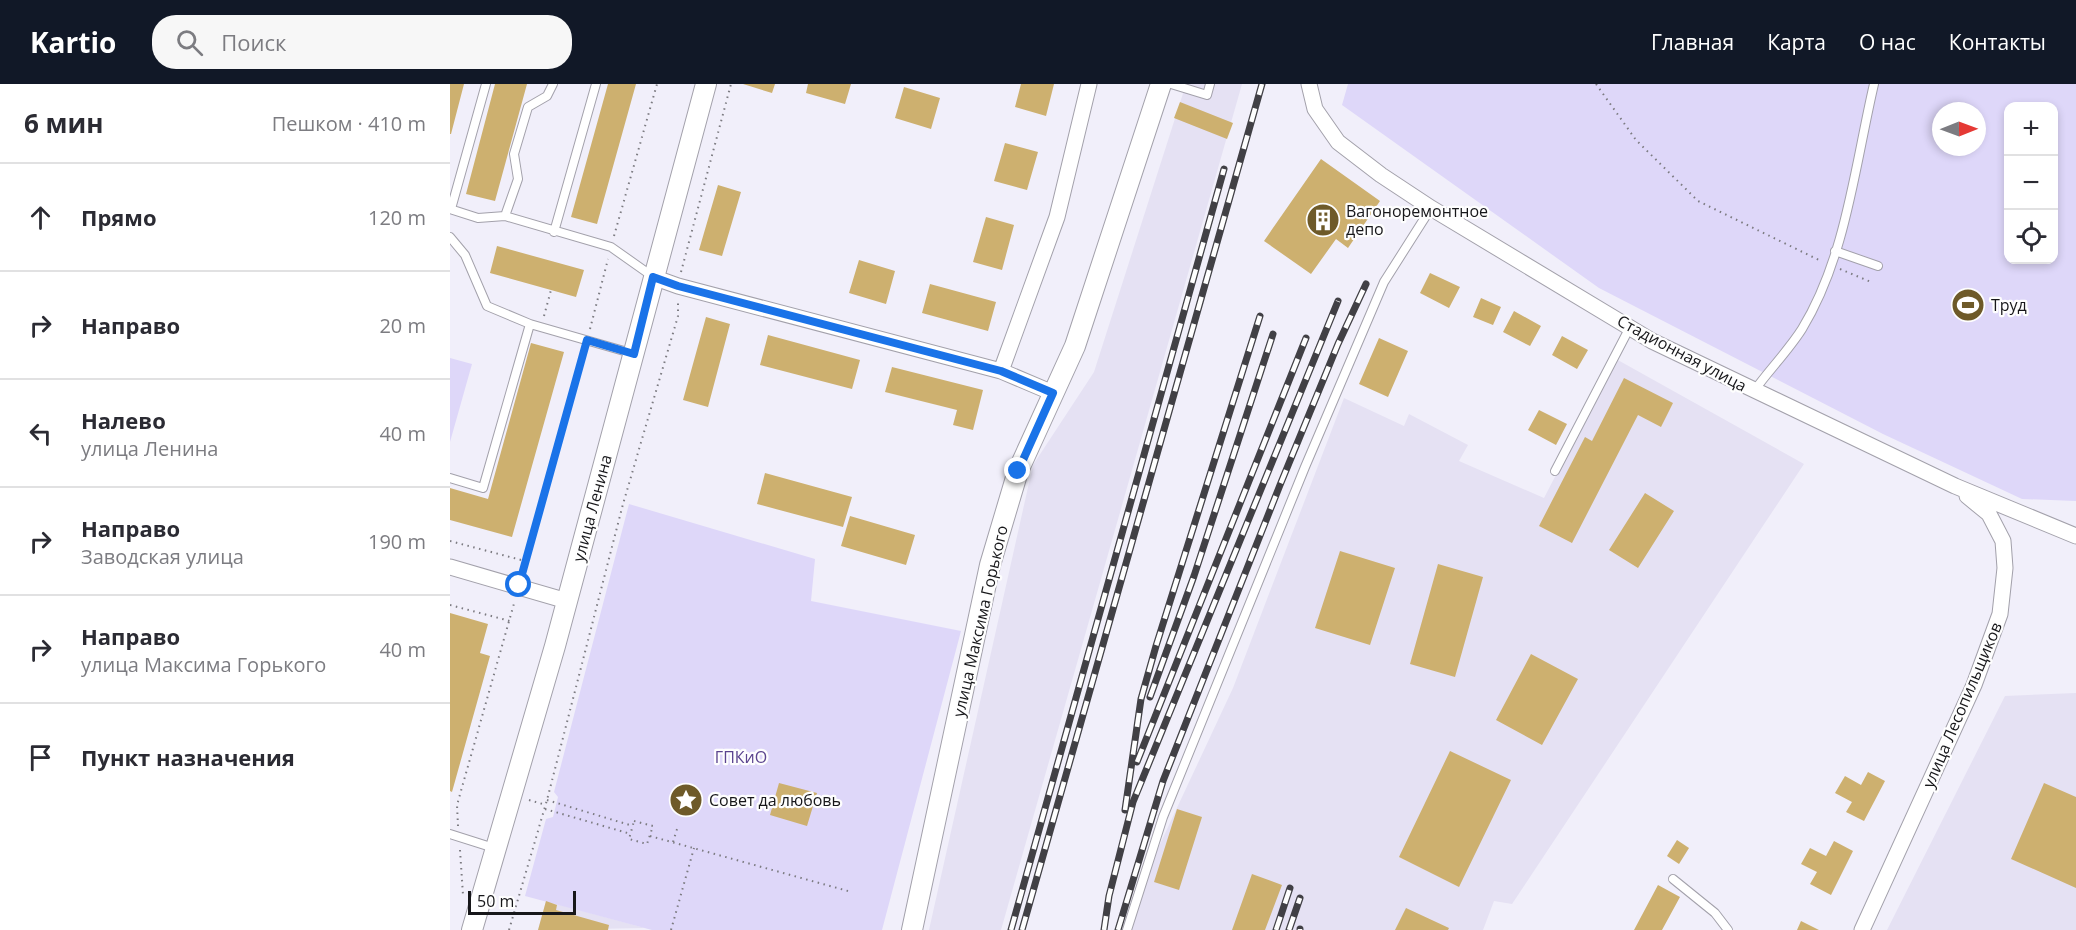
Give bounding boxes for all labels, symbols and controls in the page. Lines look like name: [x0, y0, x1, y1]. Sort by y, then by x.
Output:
search box: [152, 15, 572, 69]
text: Kartio: [30, 23, 116, 61]
icon: search: [173, 26, 206, 59]
text: Поиск: [221, 27, 286, 57]
text: Главная: [1651, 28, 1734, 56]
text: Карта: [1767, 28, 1826, 56]
text: О нас: [1859, 28, 1916, 56]
text: Контакты: [1949, 28, 2046, 56]
north arrow: [1932, 102, 1986, 156]
map controls: [2004, 102, 2058, 264]
button: +: [2004, 102, 2058, 156]
text: 6 мин: [24, 105, 104, 141]
text: Пешком · 410 m: [272, 110, 426, 137]
button: −: [2004, 156, 2058, 210]
place label: Вагоноремонтное депо: [1346, 200, 1488, 240]
icon: ahead: [24, 201, 57, 234]
text: Прямо: [81, 202, 157, 232]
building icon: Вагоноремонтное депо: [1305, 202, 1341, 238]
text: 120 m: [368, 204, 426, 231]
button: locate: [2004, 210, 2058, 264]
sports icon: Труд: [1950, 287, 1986, 323]
place label: Труд: [1991, 294, 2027, 316]
icon: right: [24, 309, 57, 342]
text: Направо: [81, 310, 180, 340]
street label: Стадионная улица: [1613, 310, 1751, 396]
text: 20 m: [379, 312, 426, 339]
text: Налево: [81, 405, 166, 435]
icon: left: [24, 417, 57, 450]
text: 40 m: [379, 420, 426, 447]
text: улица Ленина: [81, 435, 218, 462]
street label: улица Ленина: [567, 452, 617, 564]
route end: [1004, 457, 1030, 483]
text: Направо: [81, 513, 180, 543]
street label: улица Максима Горького: [947, 523, 1013, 719]
icon: right: [24, 525, 57, 558]
text: 190 m: [368, 528, 426, 555]
text: Заводская улица: [81, 543, 244, 570]
route start: [505, 571, 531, 597]
street label: улица Лесопильщиков: [1917, 619, 2007, 791]
text: Направо: [81, 621, 180, 651]
icon: right: [24, 633, 57, 666]
text: 40 m: [379, 636, 426, 663]
text: улица Максима Горького: [81, 651, 326, 678]
icon: arrive: [24, 741, 57, 774]
text: Пункт назначения: [81, 742, 295, 772]
park label: ГПКиО: [715, 746, 767, 768]
place icon: Совет да любовь: [668, 782, 704, 818]
place label: Совет да любовь: [709, 789, 841, 811]
scale bar: [468, 888, 576, 916]
text: 50 m: [477, 890, 514, 912]

